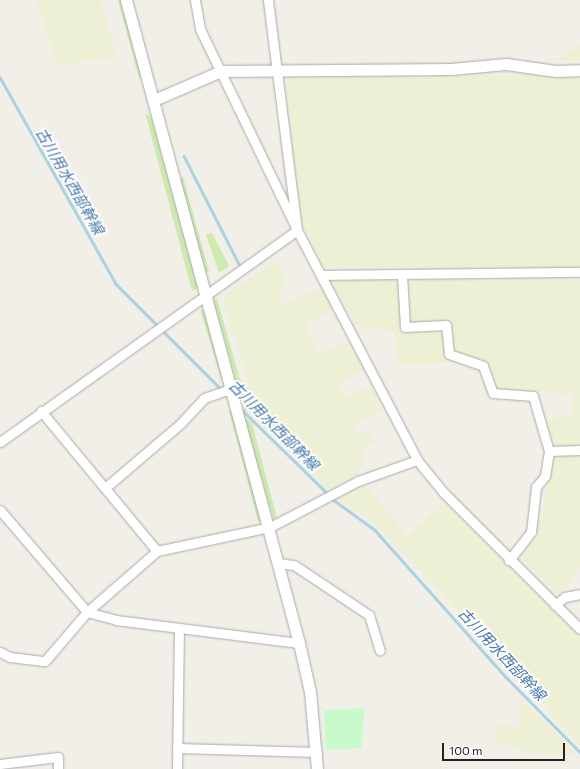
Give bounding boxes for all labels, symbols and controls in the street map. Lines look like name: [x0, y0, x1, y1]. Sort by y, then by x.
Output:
water label: 古川用水西部幹線: [32, 125, 108, 237]
water label: 古川用水西部幹線: [225, 376, 323, 474]
water label: 古川用水西部幹線: [454, 604, 550, 704]
scale bar: [444, 735, 567, 761]
text: 100 m: [449, 743, 483, 757]

